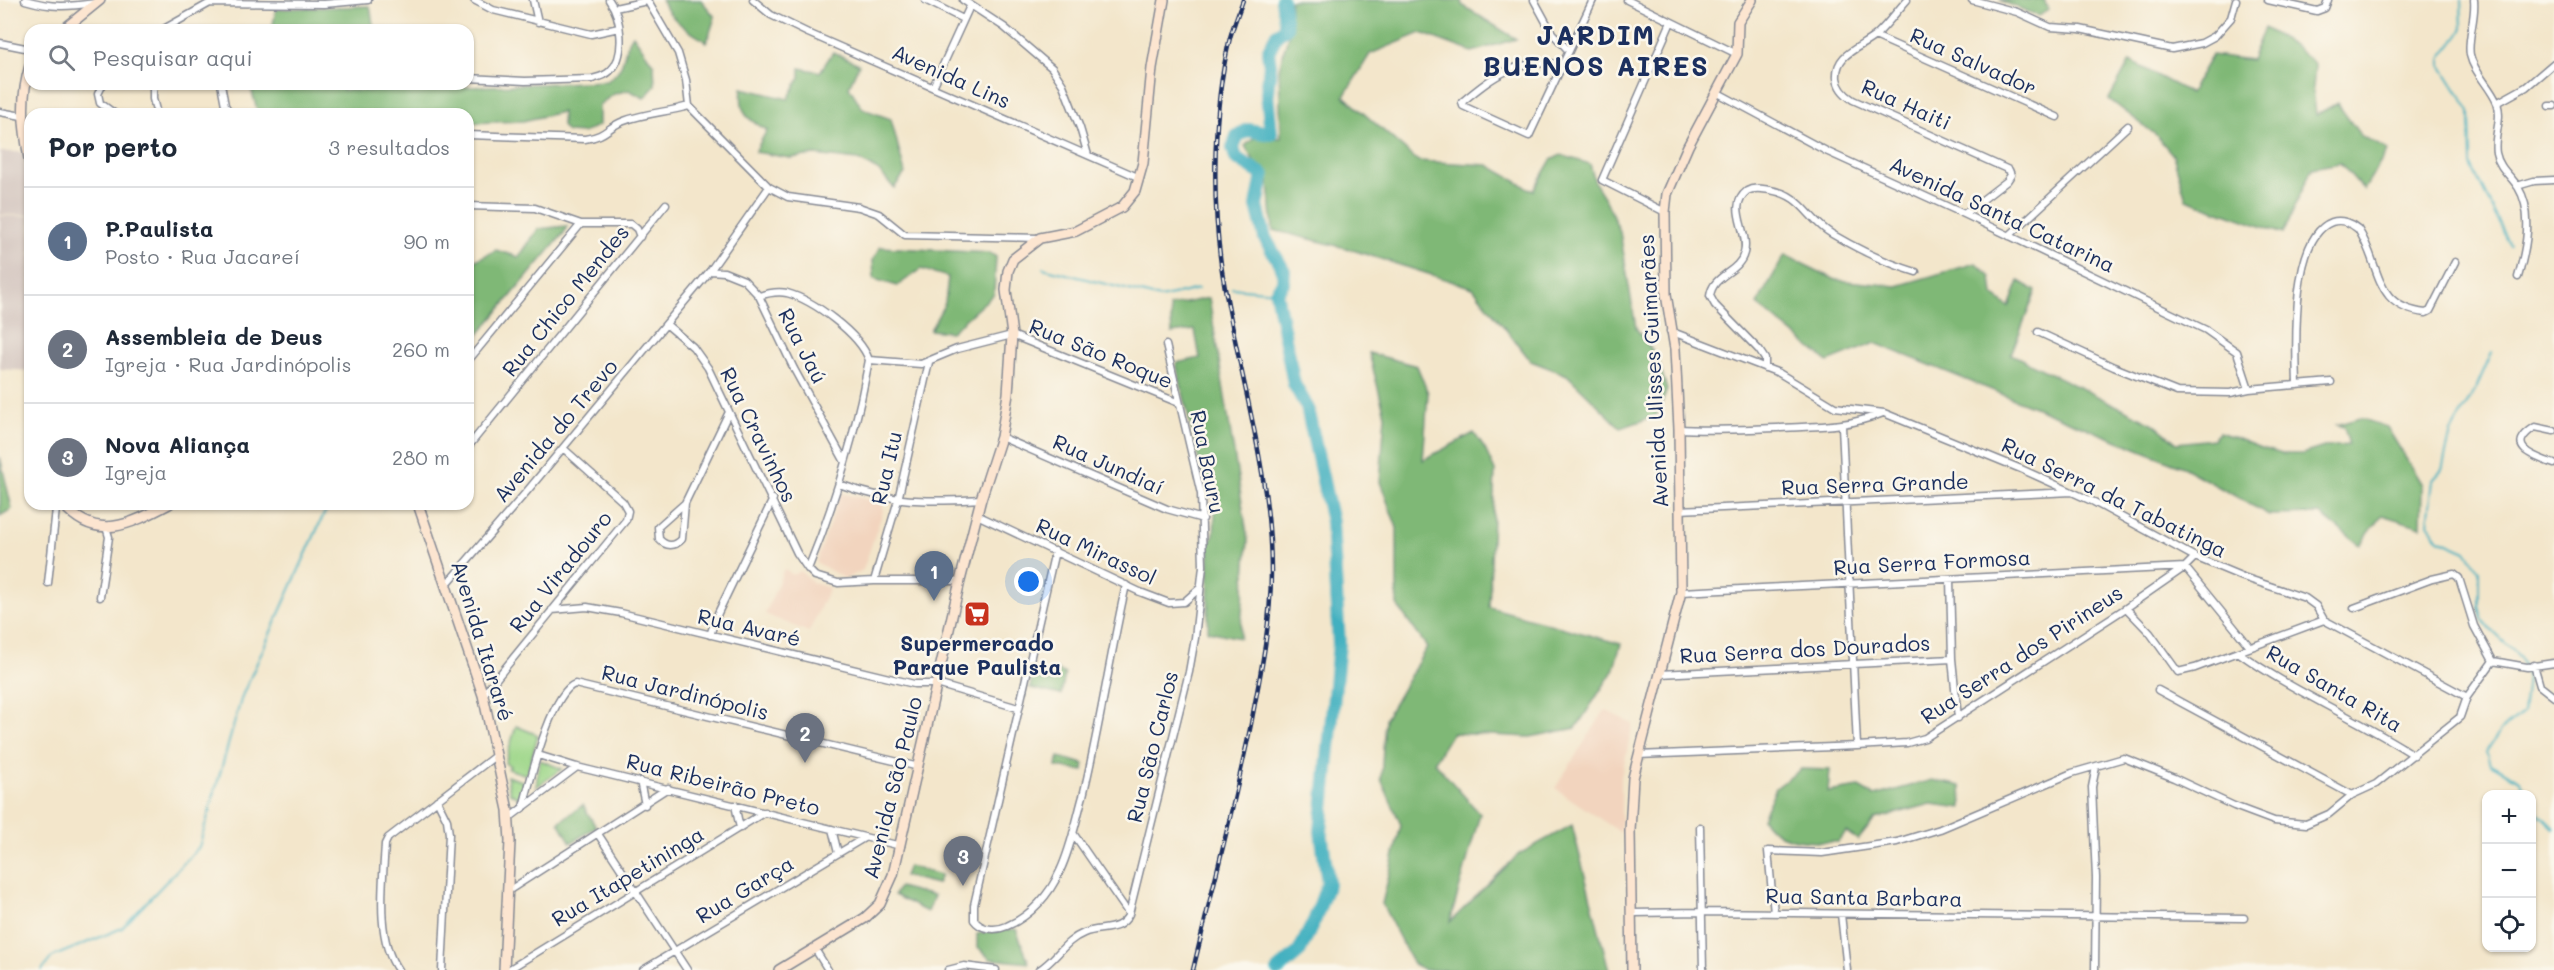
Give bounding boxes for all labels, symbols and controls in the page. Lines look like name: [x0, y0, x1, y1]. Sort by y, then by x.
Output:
district label: JARDIM BUENOS AIRES: [1483, 17, 1709, 83]
street label: Rua Salvador: [1906, 21, 2041, 101]
search box: [24, 24, 474, 90]
street label: Avenida Lins: [888, 37, 1015, 114]
icon: search: [45, 41, 78, 74]
text: Pesquisar aqui: [93, 43, 253, 72]
street label: Rua Haiti: [1858, 72, 1955, 135]
text: Por perto: [48, 130, 177, 164]
text: 3 resultados: [328, 134, 450, 160]
street label: Avenida Santa Catarina: [1886, 150, 2120, 278]
text: P.Paulista: [105, 214, 213, 243]
street label: Rua Chico Mendes: [495, 219, 634, 381]
text: 1: [63, 228, 72, 254]
text: 90 m: [404, 228, 450, 254]
street label: Avenida Ulisses Guimarães: [1632, 234, 1673, 509]
text: Posto · Rua Jacareí: [105, 243, 300, 269]
street label: Rua Jaú: [773, 303, 834, 387]
street label: Rua São Roque: [1026, 311, 1177, 394]
text: Assembleia de Deus: [105, 322, 323, 351]
text: 2: [62, 336, 73, 362]
text: 260 m: [392, 336, 450, 362]
text: Igreja · Rua Jardinópolis: [105, 351, 351, 377]
street label: Avenida do Trevo: [487, 353, 623, 507]
street label: Rua Cravinhos: [715, 362, 804, 506]
street label: Rua Bauru: [1185, 408, 1232, 516]
street label: Rua Jundiaí: [1049, 427, 1168, 500]
street label: Rua Itu: [864, 428, 907, 507]
text: Nova Aliança: [105, 430, 250, 459]
street label: Rua Serra da Tabatinga: [1998, 430, 2232, 563]
text: 3: [62, 444, 74, 470]
text: 280 m: [392, 444, 450, 470]
text: Igreja: [105, 459, 167, 485]
street label: Rua Serra Grande: [1781, 467, 1969, 500]
street label: Rua Viradouro: [503, 505, 617, 637]
street label: Rua Mirassol: [1032, 511, 1161, 590]
street label: Rua Serra Formosa: [1833, 543, 2031, 580]
pin: 1: [914, 552, 954, 601]
street label: Avenida Itararé: [446, 557, 521, 724]
your location: [1014, 567, 1043, 596]
street label: Rua Serra dos Pirineus: [1915, 578, 2127, 729]
supermarket icon: Supermercado Parque Paulista: [962, 599, 992, 629]
street label: Rua Avaré: [695, 602, 803, 651]
street label: Rua Serra dos Dourados: [1679, 628, 1931, 669]
place label: Supermercado Parque Paulista: [893, 629, 1061, 680]
street label: Rua Santa Rita: [2262, 638, 2408, 738]
street label: Rua Jardinópolis: [599, 658, 772, 725]
street label: Rua São Carlos: [1120, 668, 1183, 825]
street label: Avenida São Paulo: [856, 694, 927, 882]
pin: 2: [786, 714, 824, 763]
street label: Rua Ribeirão Preto: [624, 746, 823, 821]
map controls: [2482, 790, 2536, 952]
button: +: [2482, 790, 2536, 844]
street label: Rua Itapetininga: [546, 820, 708, 932]
pin: 3: [944, 836, 982, 886]
button: −: [2482, 844, 2536, 898]
street label: Rua Garça: [690, 849, 798, 928]
street label: Rua Santa Barbara: [1765, 881, 1963, 912]
button: locate: [2482, 898, 2536, 952]

